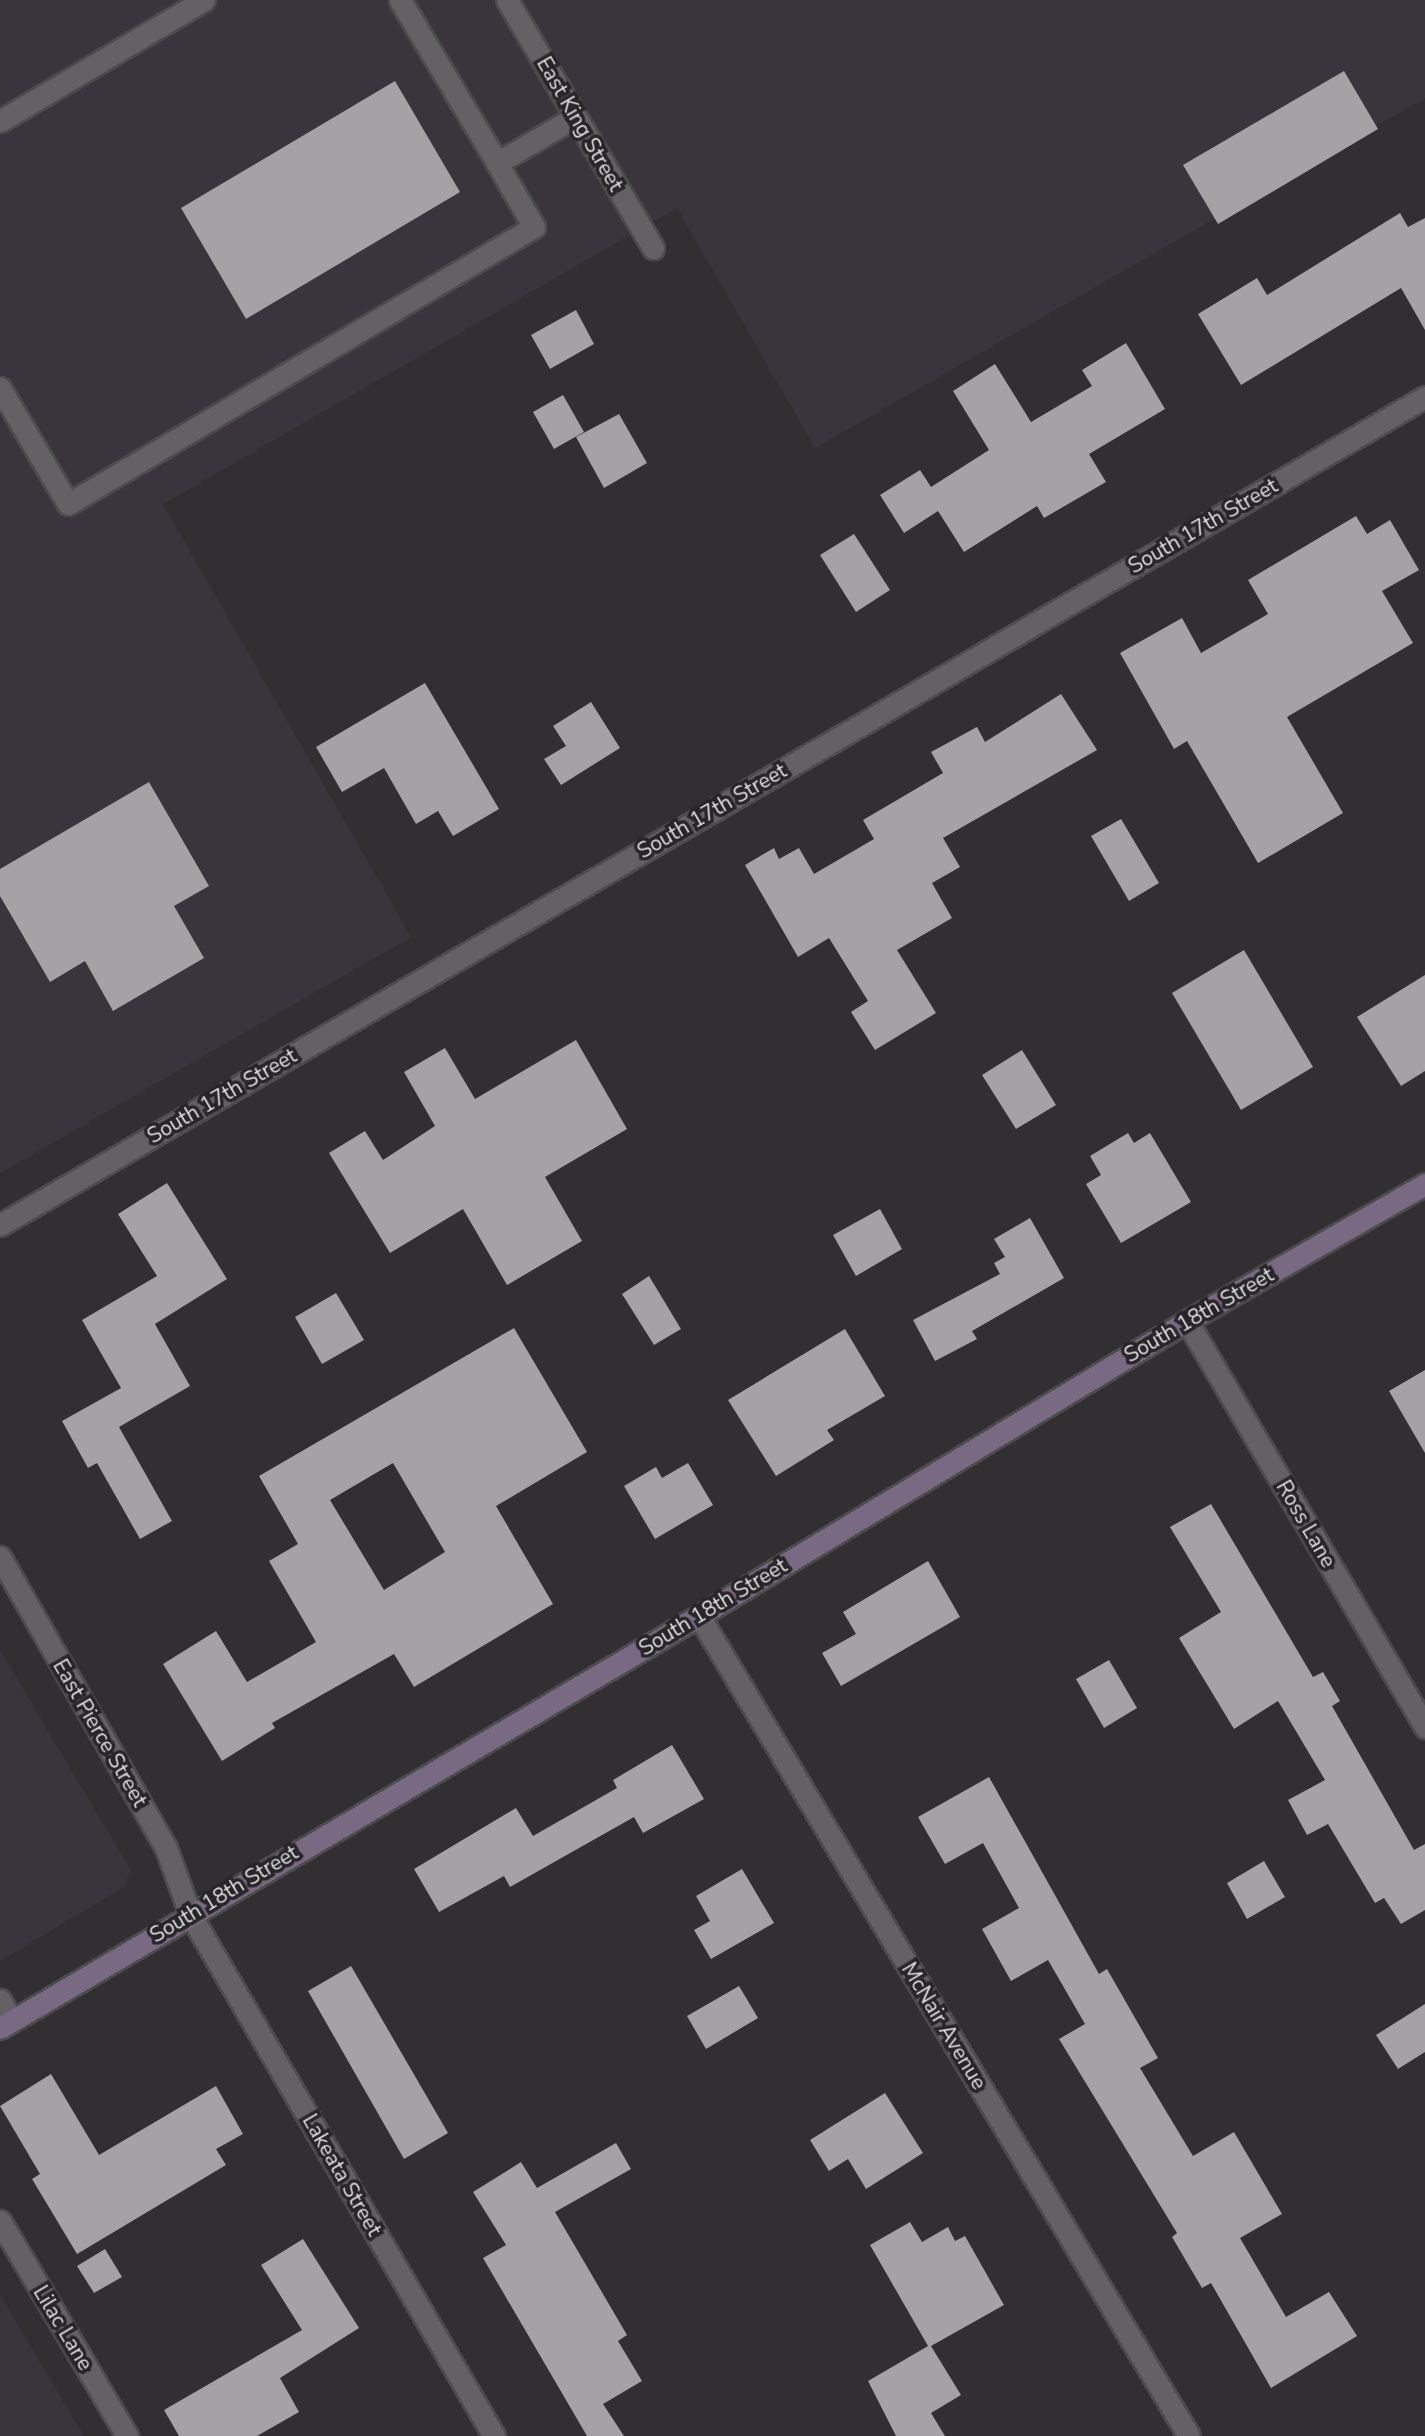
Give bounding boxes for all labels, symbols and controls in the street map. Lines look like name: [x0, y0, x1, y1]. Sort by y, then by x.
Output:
street label: East King Street: [531, 52, 629, 196]
street label: South 17th Street: [1124, 473, 1282, 579]
street label: South 17th Street: [633, 758, 791, 864]
street label: South 17th Street: [143, 1043, 301, 1149]
street label: South 18th Street: [1120, 1262, 1278, 1368]
street label: Ross Lane: [1271, 1476, 1341, 1572]
street label: South 18th Street: [634, 1553, 792, 1661]
street label: East Pierce Street: [48, 1655, 152, 1811]
street label: South 18th Street: [145, 1840, 303, 1948]
street label: McNair Avenue: [896, 1958, 992, 2094]
street label: Lakeata Street: [297, 2110, 387, 2240]
street label: Lilac Lane: [28, 2281, 98, 2375]

